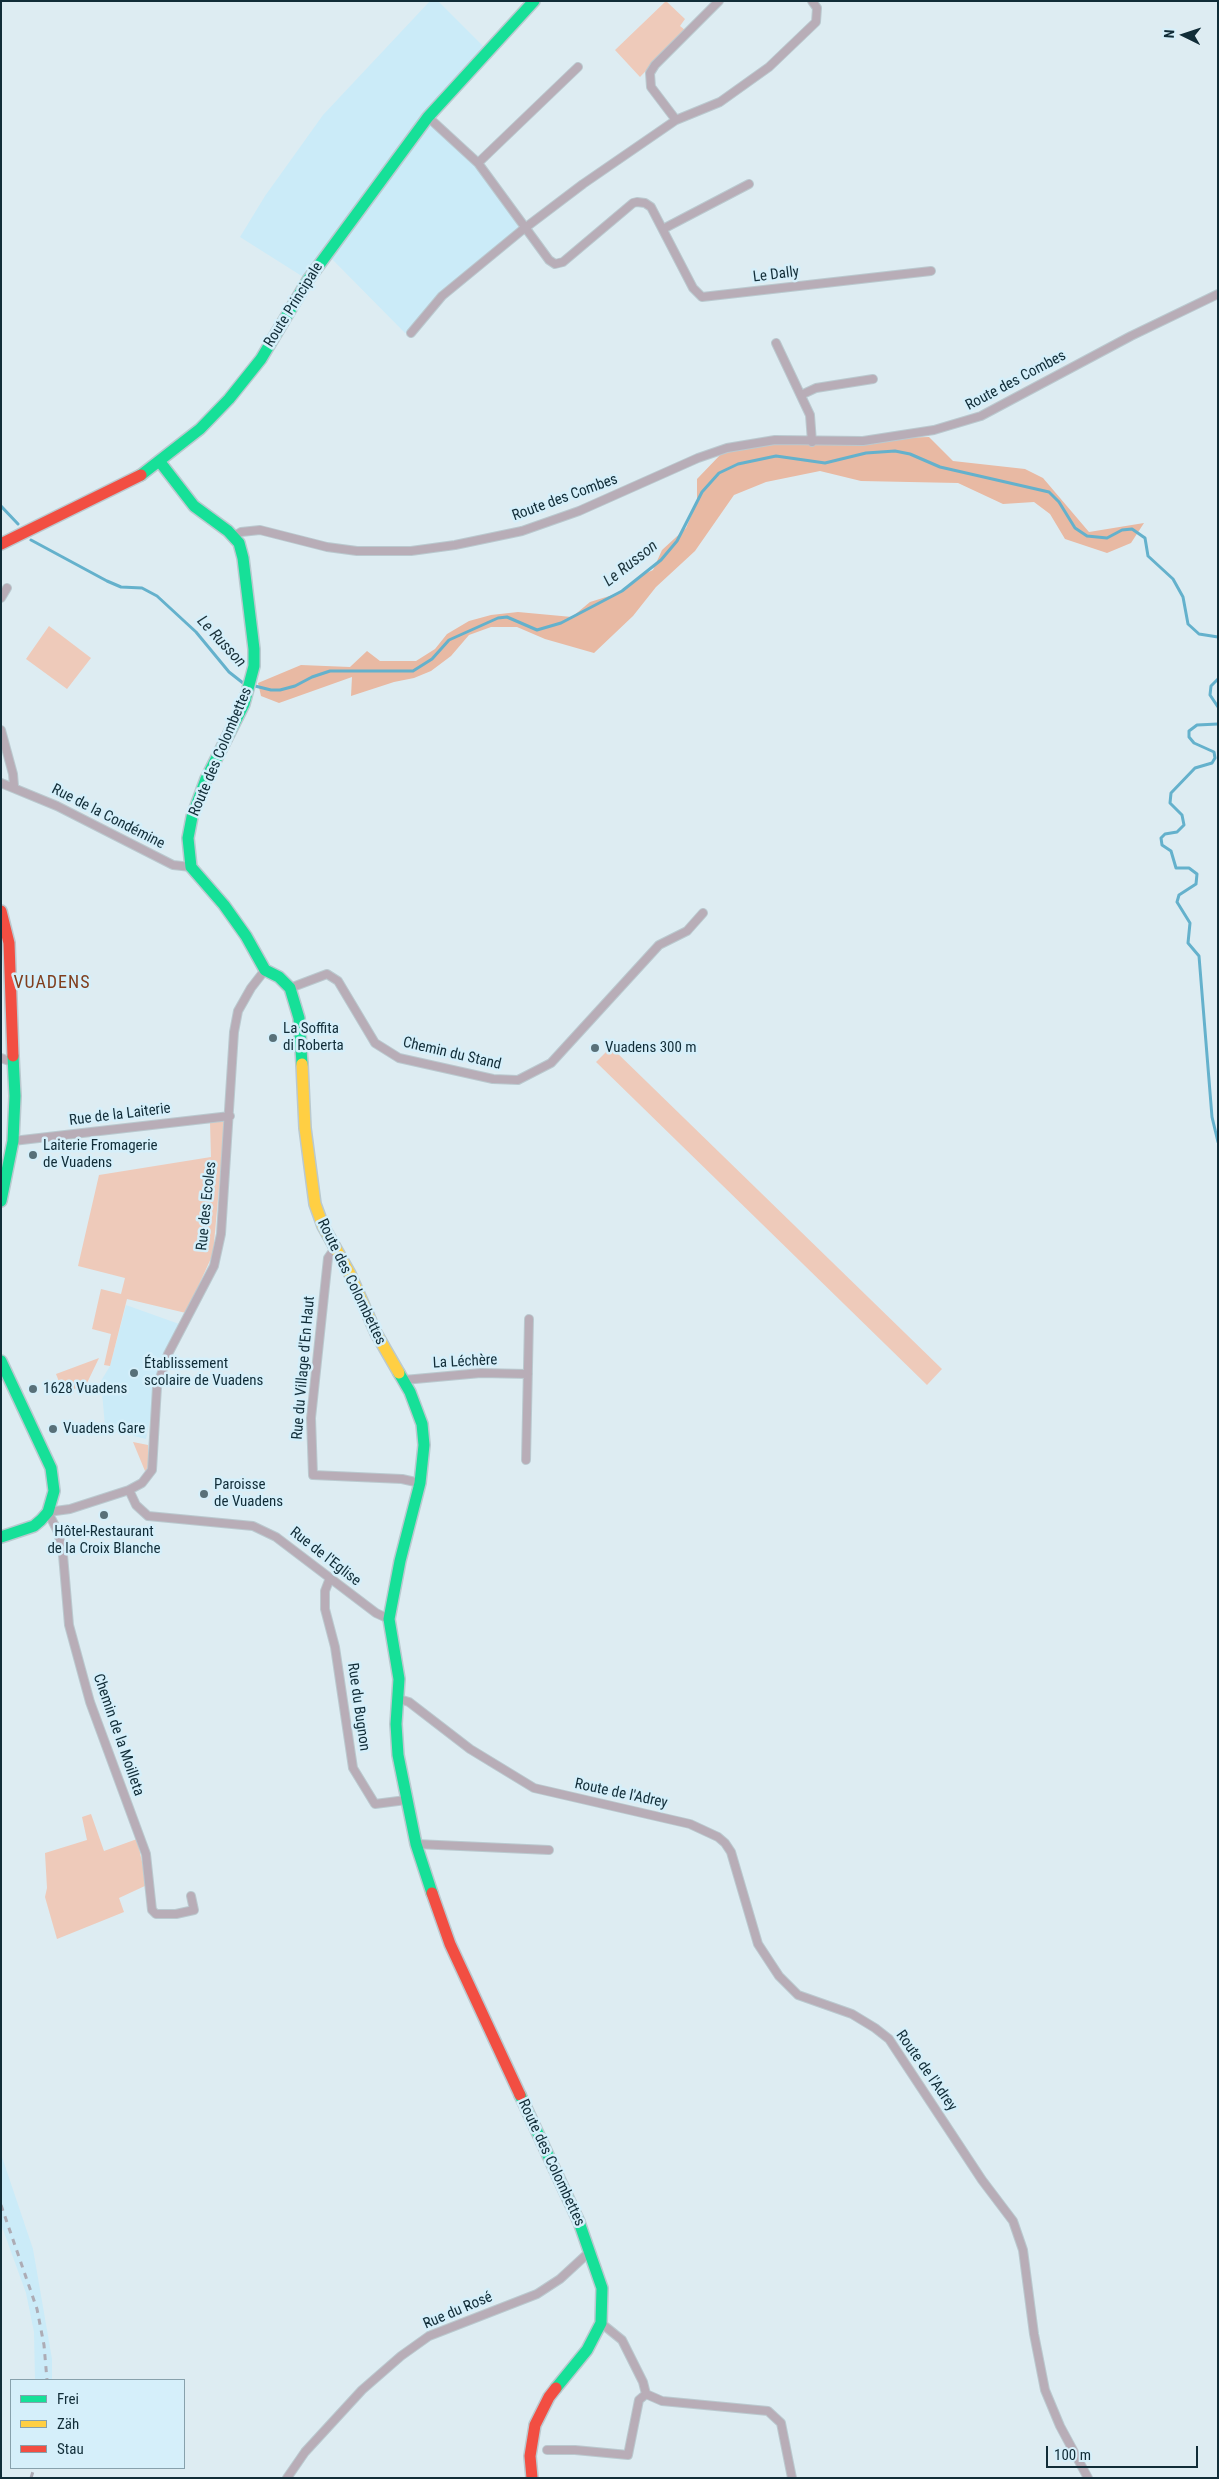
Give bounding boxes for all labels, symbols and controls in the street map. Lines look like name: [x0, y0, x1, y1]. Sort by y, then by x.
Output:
north arrow: [1159, 10, 1209, 60]
text: N: [1161, 29, 1177, 39]
street label: Route Principale: [261, 259, 327, 351]
street label: Le Dally: [752, 263, 800, 287]
street label: Route des Combes: [963, 347, 1069, 415]
street label: Route des Combes: [510, 471, 620, 525]
water label: Le Russon: [600, 537, 662, 591]
water label: Le Russon: [192, 612, 250, 672]
street label: Route des Colombettes: [186, 685, 256, 819]
street label: Rue de la Condémine: [48, 781, 168, 853]
district label: VUADENS: [13, 972, 91, 994]
place label: La Soffita di Roberta: [283, 1020, 344, 1055]
marker: La Soffita di Roberta: [267, 1032, 279, 1044]
street label: Chemin du Stand: [401, 1034, 503, 1074]
place label: Vuadens 300 m: [605, 1039, 697, 1057]
marker: Vuadens 300 m: [589, 1042, 601, 1054]
street label: Rue de la Laiterie: [68, 1100, 172, 1130]
place label: Laiterie Fromagerie de Vuadens: [43, 1137, 158, 1172]
marker: Laiterie Fromagerie de Vuadens: [27, 1149, 39, 1161]
street label: Rue des Ecoles: [193, 1161, 221, 1251]
street label: Route des Colombettes: [313, 1216, 389, 1348]
street label: Rue du Village d'En Haut: [289, 1295, 319, 1441]
street label: La Léchère: [432, 1351, 498, 1373]
place label: Établissement scolaire de Vuadens: [144, 1355, 263, 1390]
marker: Établissement scolaire de Vuadens: [128, 1367, 140, 1379]
place label: 1628 Vuadens: [43, 1380, 127, 1398]
marker: 1628 Vuadens: [27, 1383, 39, 1395]
place label: Vuadens Gare: [63, 1420, 145, 1438]
marker: Vuadens Gare: [47, 1423, 59, 1435]
place label: Paroisse de Vuadens: [214, 1476, 283, 1511]
marker: Paroisse de Vuadens: [198, 1488, 210, 1500]
marker: Hôtel-Restaurant de la Croix Blanche: [98, 1509, 110, 1521]
place label: Hôtel-Restaurant de la Croix Blanche: [47, 1523, 161, 1558]
street label: Rue de l'Eglise: [286, 1524, 364, 1590]
street label: Rue du Bugnon: [343, 1662, 373, 1752]
street label: Chemin de la Moilleta: [89, 1672, 147, 1798]
street label: Route de l'Adrey: [573, 1775, 669, 1813]
street label: Route de l'Adrey: [892, 2027, 960, 2115]
street label: Route des Colombettes: [514, 2097, 588, 2229]
street label: Rue du Rosé: [421, 2288, 495, 2334]
legend: [10, 2379, 185, 2469]
text: Frei: [57, 2390, 79, 2408]
text: Zäh: [57, 2415, 79, 2433]
scale bar: [1049, 2436, 1202, 2468]
text: Stau: [57, 2440, 84, 2458]
text: 100 m: [1054, 2446, 1091, 2464]

